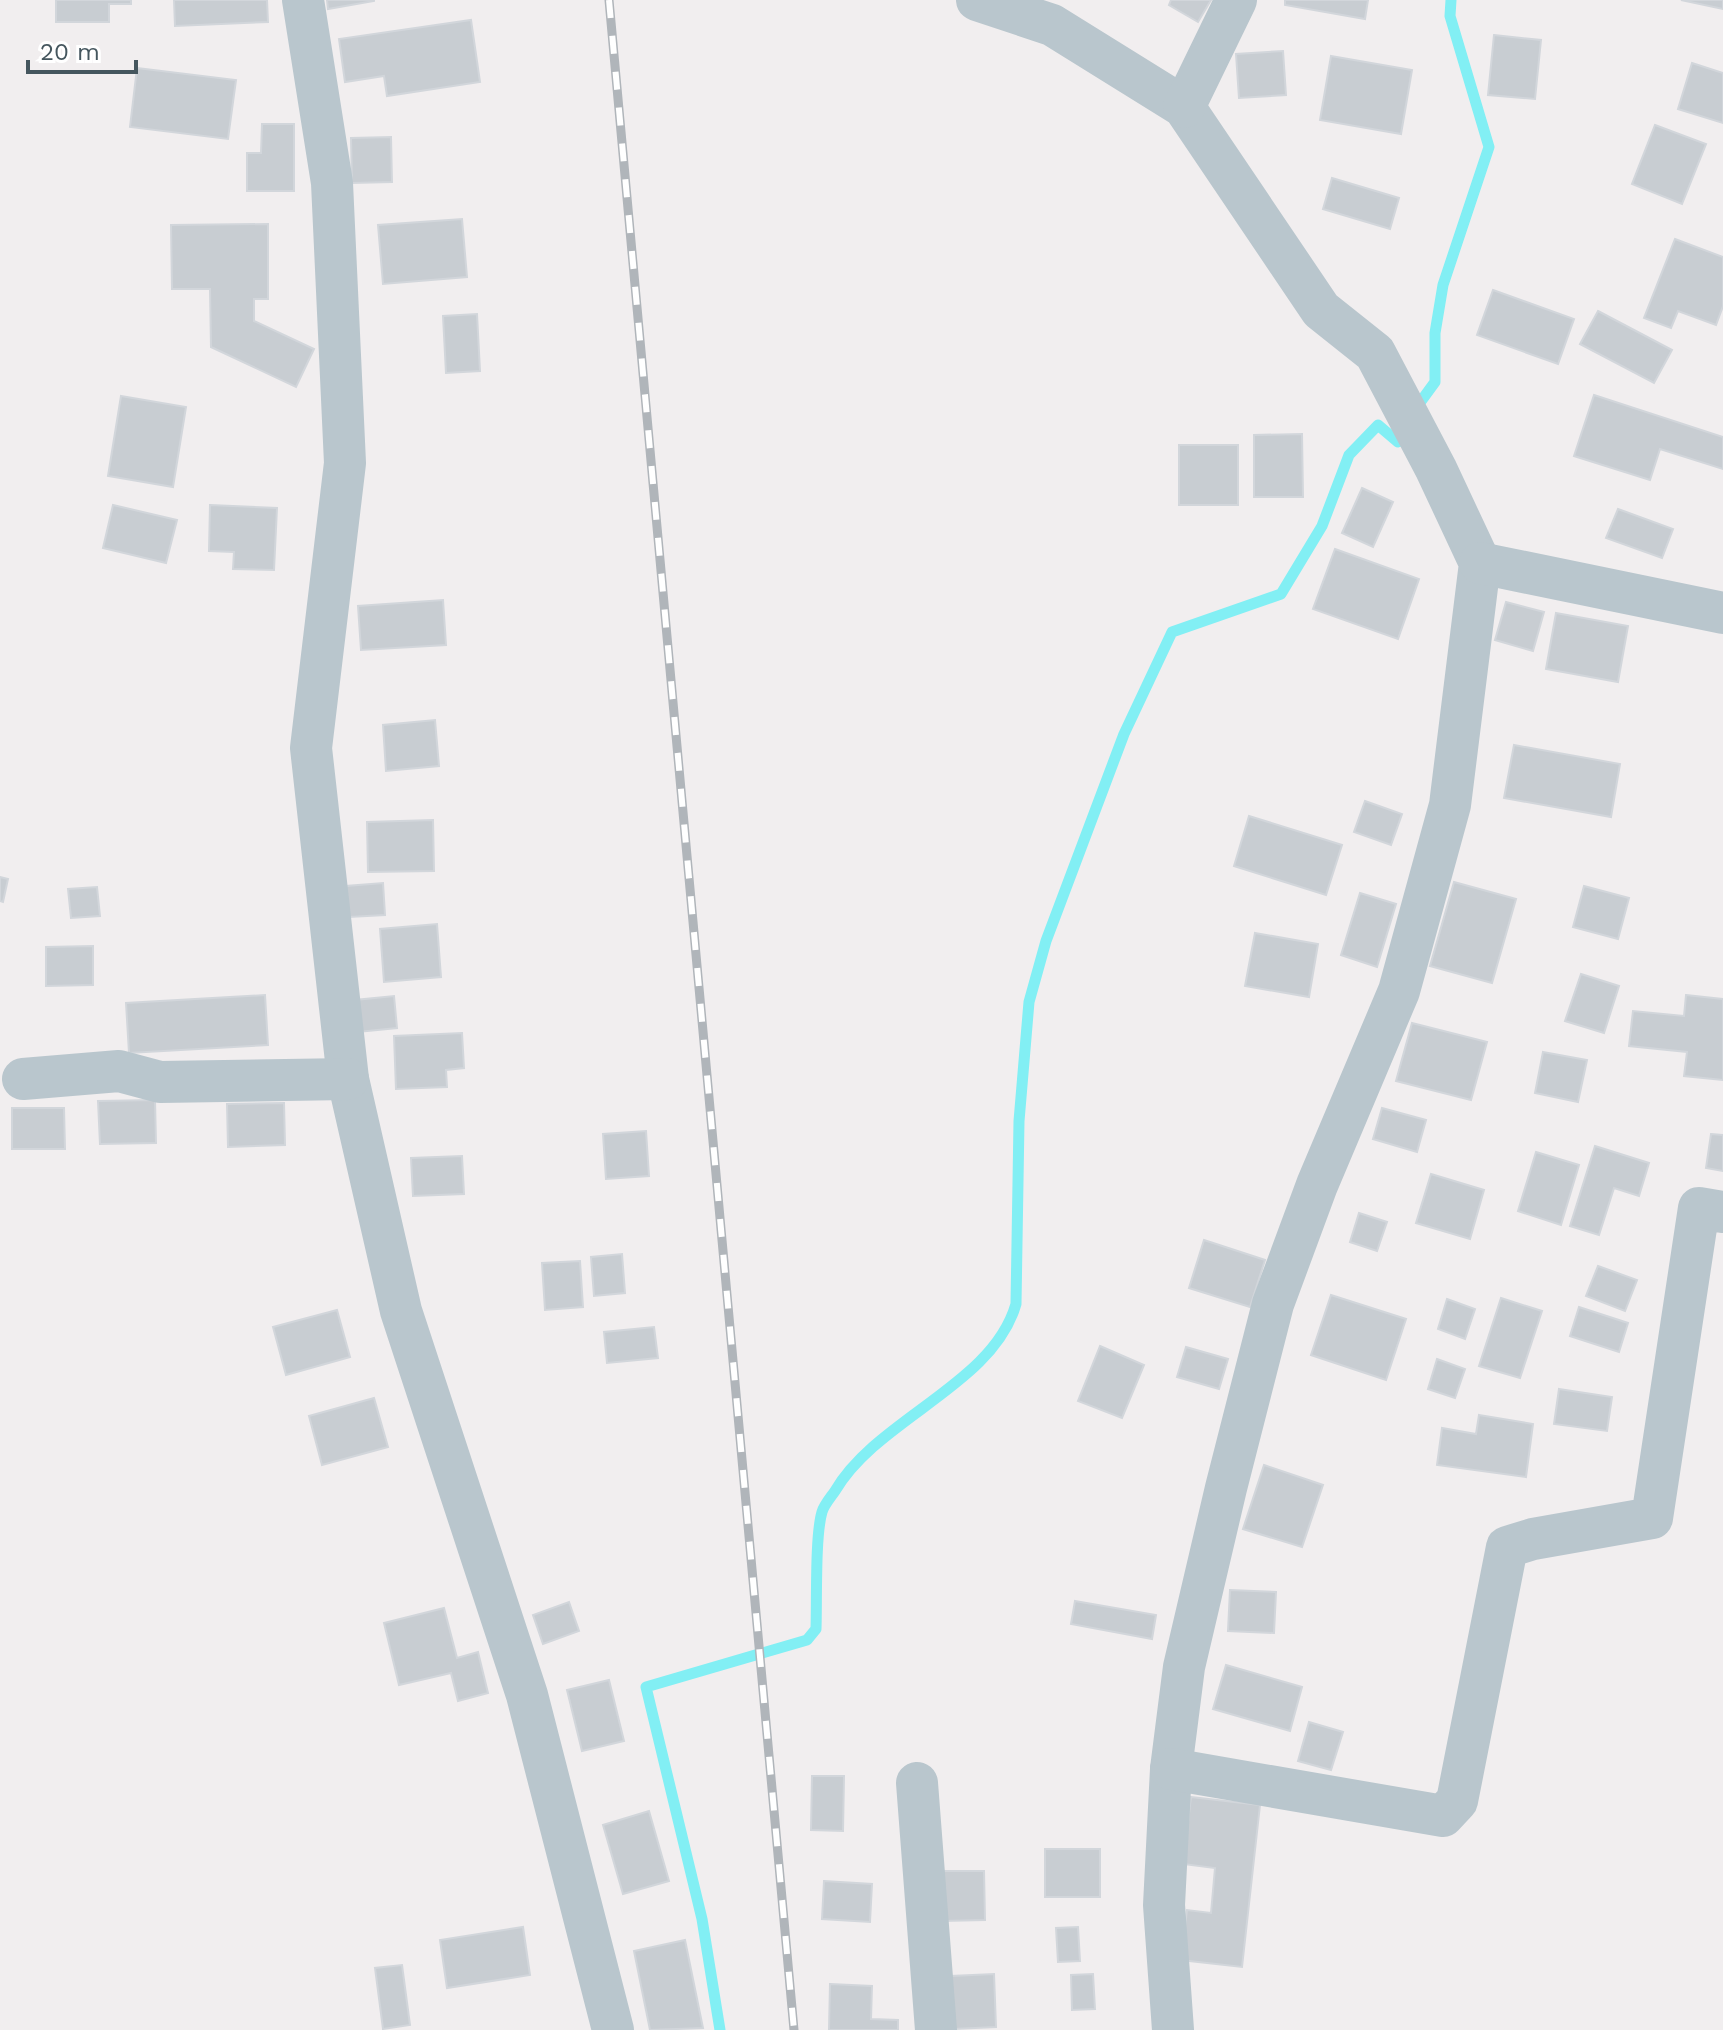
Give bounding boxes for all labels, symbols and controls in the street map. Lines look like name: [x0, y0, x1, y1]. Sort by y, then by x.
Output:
scale bar: [28, 24, 136, 74]
text: 20 m: [40, 38, 100, 66]

